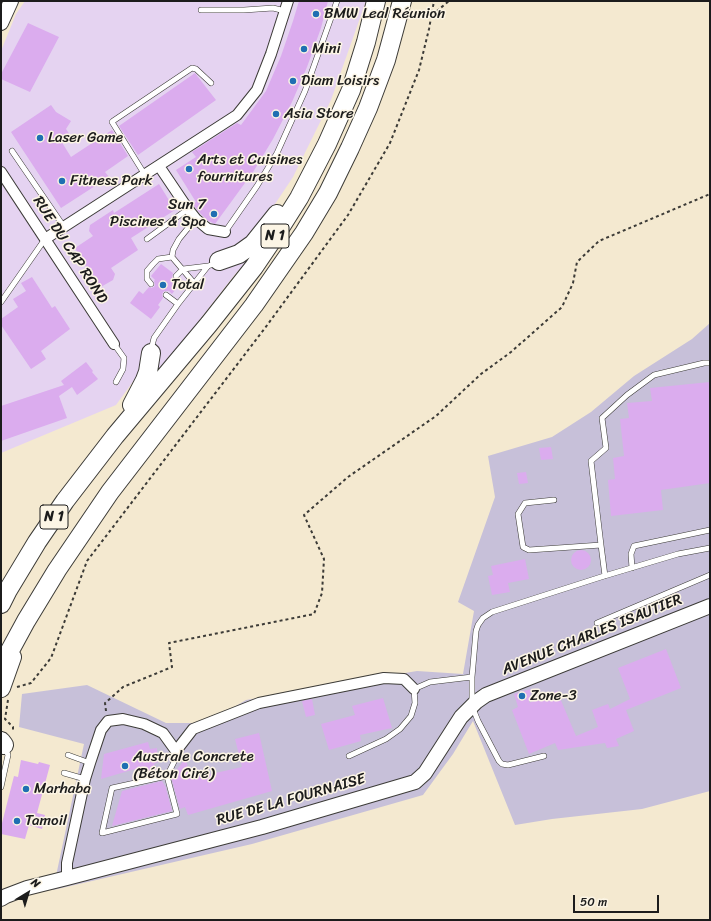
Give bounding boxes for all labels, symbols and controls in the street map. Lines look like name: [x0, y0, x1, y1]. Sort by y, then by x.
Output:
place label: BMW Leal Réunion: [324, 5, 445, 23]
marker: BMW Leal Réunion: [311, 9, 321, 19]
place label: Mini: [312, 40, 341, 58]
marker: Mini: [299, 44, 309, 54]
place label: Diam Loisirs: [301, 72, 379, 90]
marker: Diam Loisirs: [288, 76, 298, 86]
place label: Asia Store: [284, 105, 354, 123]
marker: Asia Store: [271, 109, 281, 119]
place label: Laser Game: [48, 129, 123, 147]
marker: Laser Game: [35, 133, 45, 143]
place label: Arts et Cuisines fournitures: [197, 151, 302, 186]
marker: Arts et Cuisines fournitures: [184, 164, 194, 174]
place label: Fitness Park: [70, 172, 152, 190]
marker: Fitness Park: [57, 176, 67, 186]
street label: RUE DU CAP ROND: [29, 193, 111, 307]
place label: Sun 7 Piscines & Spa: [110, 196, 206, 231]
marker: Sun 7 Piscines & Spa: [209, 209, 219, 219]
road number: N 1: [261, 224, 289, 248]
place label: Total: [171, 276, 204, 294]
marker: Total: [158, 280, 168, 290]
road number: N 1: [40, 505, 68, 529]
street label: AVENUE CHARLES ISAUTIER: [499, 591, 685, 679]
place label: Zone-3: [530, 687, 577, 705]
marker: Zone-3: [517, 691, 527, 701]
place label: Australe Concrete (Béton Ciré): [133, 748, 254, 783]
marker: Australe Concrete (Béton Ciré): [120, 761, 130, 771]
street label: RUE DE LA FOURNAISE: [215, 770, 367, 830]
place label: Marhaba: [34, 780, 91, 798]
marker: Marhaba: [21, 784, 31, 794]
place label: Tamoil: [25, 812, 67, 830]
marker: Tamoil: [12, 816, 22, 826]
north arrow: [8, 873, 48, 913]
text: N: [27, 873, 45, 893]
scale bar: [575, 887, 661, 913]
text: 50 m: [580, 891, 607, 913]

